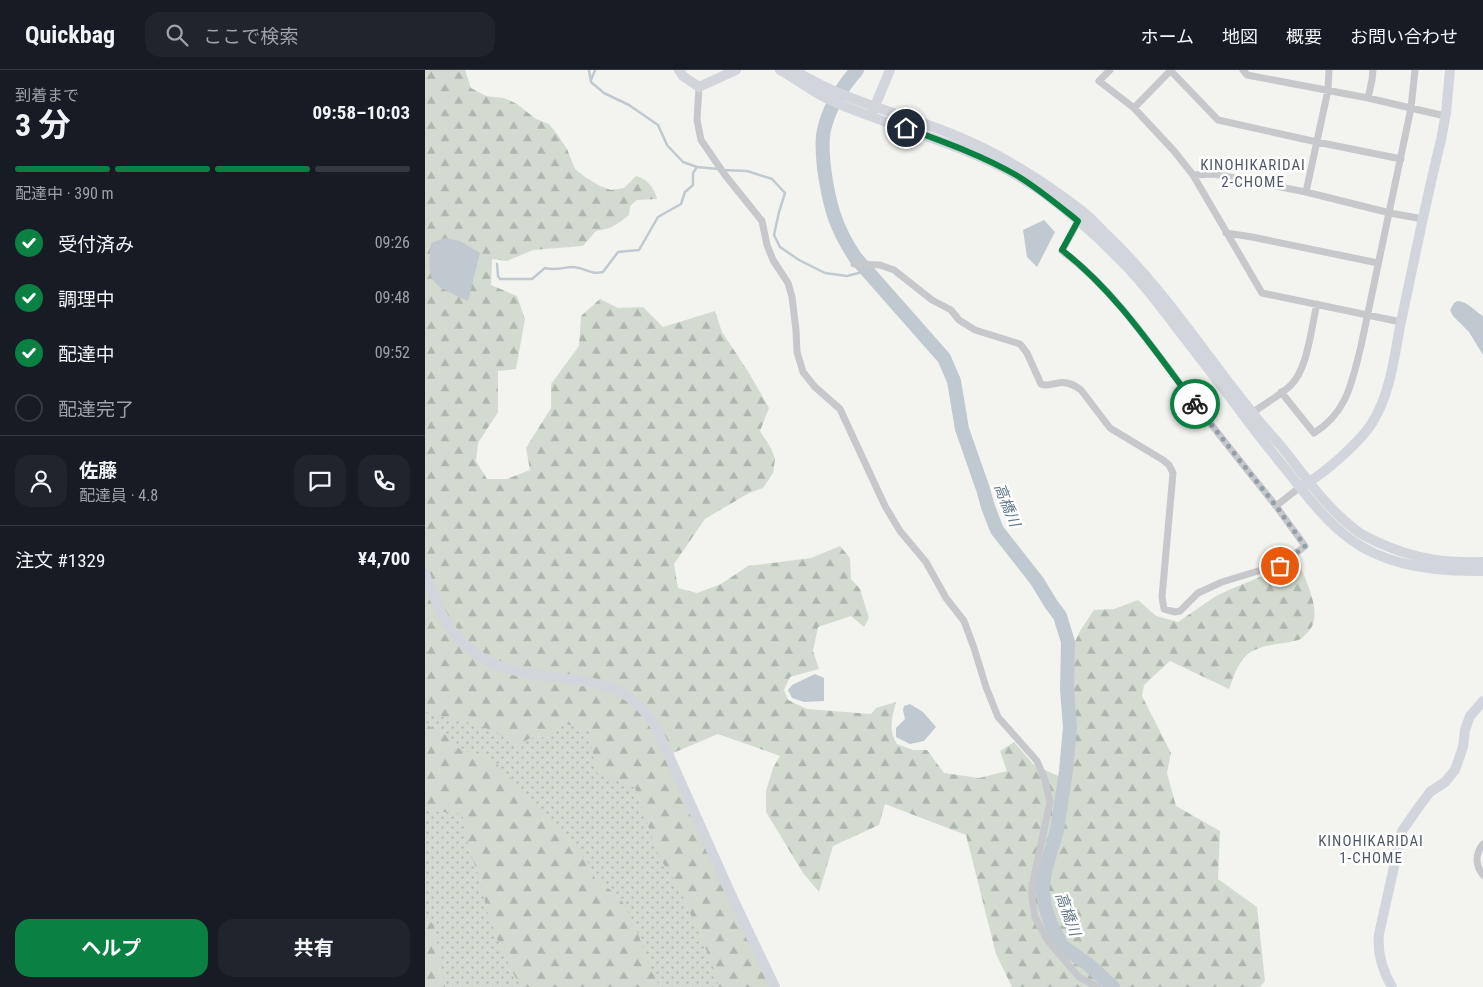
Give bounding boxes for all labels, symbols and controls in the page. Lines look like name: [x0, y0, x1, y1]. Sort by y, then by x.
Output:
search box: [145, 12, 495, 57]
text: Quickbag: [25, 21, 115, 49]
icon: search: [163, 21, 191, 49]
text: ここで検索: [203, 25, 298, 48]
text: ホーム: [1141, 26, 1194, 47]
text: 地図: [1222, 26, 1258, 47]
text: 概要: [1286, 26, 1322, 47]
text: お問い合わせ: [1350, 26, 1458, 47]
text: 到着まで: [15, 86, 79, 105]
text: 09:58–10:03: [312, 101, 410, 124]
text: 3 分: [15, 106, 71, 144]
pin: [885, 107, 927, 149]
icon: home: [892, 114, 920, 142]
district label: KINOHIKARIDAI 2-CHOME: [1200, 156, 1306, 191]
text: 配達中 · 390 m: [15, 184, 114, 203]
icon: check: [15, 229, 43, 257]
text: 受付済み: [58, 233, 134, 256]
text: 09:26: [375, 233, 410, 252]
icon: check: [15, 284, 43, 312]
text: 調理中: [58, 288, 115, 311]
text: 09:48: [375, 288, 410, 307]
icon: check: [15, 339, 43, 367]
text: 配達中: [58, 343, 115, 366]
text: 09:52: [375, 343, 410, 362]
courier: [1170, 379, 1220, 429]
icon: bike: [1181, 390, 1209, 418]
text: 配達完了: [58, 398, 134, 421]
button: person: [15, 455, 67, 507]
button: chat: [294, 455, 346, 507]
button: phone: [358, 455, 410, 507]
text: 佐藤: [79, 459, 117, 482]
water label: 高橋川: [990, 481, 1025, 531]
text: 配達員 · 4.8: [79, 486, 158, 505]
pin: [1259, 545, 1301, 587]
text: ¥4,700: [358, 547, 410, 570]
text: 注文 #1329: [15, 549, 105, 572]
icon: bag: [1266, 552, 1294, 580]
district label: KINOHIKARIDAI 1-CHOME: [1318, 832, 1424, 867]
water label: 高橋川: [1052, 890, 1085, 940]
button: ヘルプ: [15, 919, 208, 977]
button: 共有: [218, 919, 410, 977]

